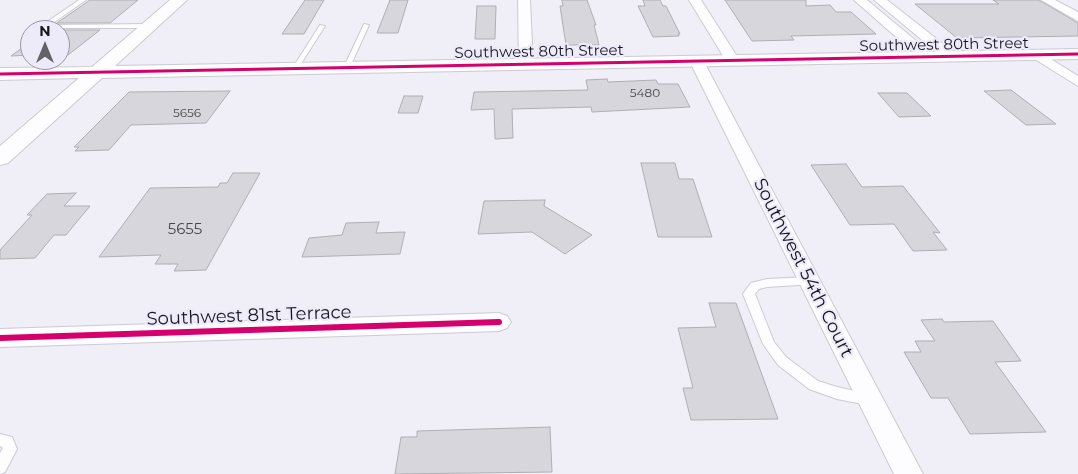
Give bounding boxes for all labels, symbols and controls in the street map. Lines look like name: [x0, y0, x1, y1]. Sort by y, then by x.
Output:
north arrow: [20, 20, 70, 70]
text: N: [39, 22, 51, 40]
street label: Southwest 80th Street: [859, 35, 1029, 55]
street label: Southwest 80th Street: [454, 42, 624, 62]
house number: 5480: [630, 86, 660, 100]
house number: 5656: [173, 106, 201, 120]
street label: Southwest 54th Court: [748, 175, 858, 361]
house number: 5655: [168, 221, 202, 239]
street label: Southwest 81st Terrace: [146, 302, 352, 330]

